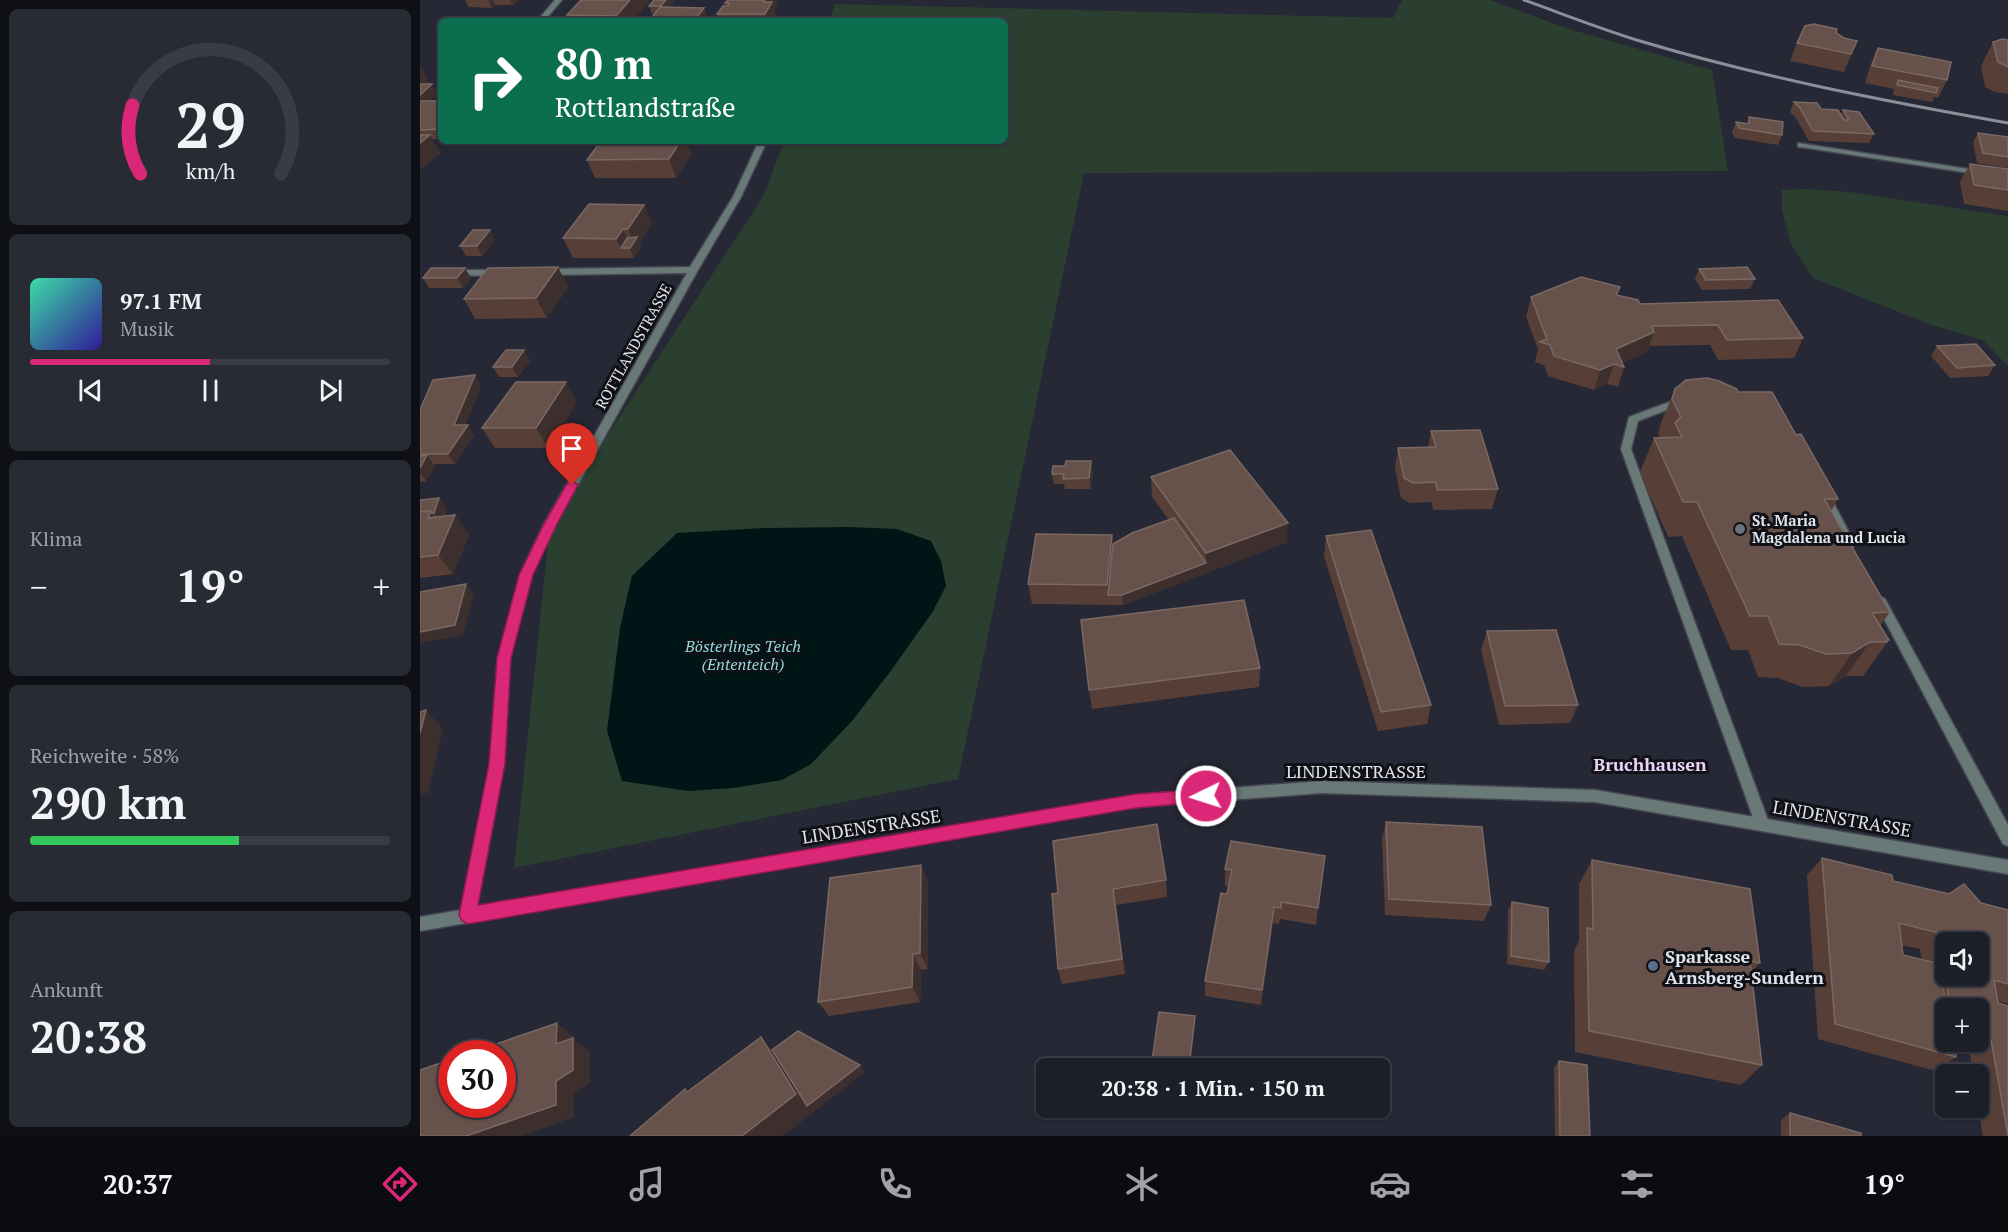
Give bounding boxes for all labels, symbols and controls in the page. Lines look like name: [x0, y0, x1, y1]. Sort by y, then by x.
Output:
text: 80 m: [555, 35, 653, 91]
icon: right: [456, 42, 534, 120]
text: 29: [175, 83, 245, 166]
text: Rottlandstraße: [555, 89, 736, 125]
text: km/h: [185, 158, 235, 186]
street label: ROTTLANDSTRASSE: [590, 280, 676, 412]
text: 97.1 FM: [120, 286, 202, 315]
text: Musik: [120, 315, 174, 342]
icon: previous: [74, 374, 107, 407]
icon: pause: [194, 374, 227, 407]
icon: next: [314, 374, 347, 407]
pin: [546, 423, 597, 485]
icon: arrive: [555, 432, 588, 465]
place label: St. Maria Magdalena und Lucia: [1752, 510, 1907, 547]
marker: St. Maria Magdalena und Lucia: [1733, 522, 1747, 536]
text: Klima: [30, 525, 82, 552]
text: 19°: [175, 555, 245, 615]
text: −: [30, 565, 48, 608]
text: +: [372, 565, 390, 608]
water label: Bösterlings Teich (Ententeich): [684, 635, 801, 675]
text: Reichweite · 58%: [30, 742, 179, 769]
district label: Bruchhausen: [1593, 752, 1707, 776]
street label: LINDENSTRASSE: [1286, 759, 1426, 783]
position arrow: [1174, 764, 1238, 828]
text: 290 km: [30, 772, 186, 832]
street label: LINDENSTRASSE: [1771, 794, 1913, 842]
street label: LINDENSTRASSE: [800, 803, 942, 849]
map controls: [1935, 932, 1989, 1118]
button: sound: [1935, 932, 1989, 986]
place label: Sparkasse Arnsberg-Sundern: [1665, 944, 1824, 989]
marker: Sparkasse Arnsberg-Sundern: [1646, 959, 1660, 973]
text: Ankunft: [30, 976, 103, 1003]
button: +: [1935, 998, 1989, 1052]
text: 20:38: [30, 1006, 147, 1066]
speed limit sign: 30: [438, 1040, 516, 1118]
button: −: [1935, 1064, 1989, 1118]
text: 20:38 · 1 Min. · 150 m: [1101, 1073, 1325, 1102]
icon: directions: [379, 1163, 421, 1205]
icon: music: [626, 1163, 668, 1205]
icon: phone: [874, 1163, 916, 1205]
icon: climate: [1121, 1163, 1163, 1205]
icon: car: [1369, 1163, 1411, 1205]
icon: filters: [1616, 1163, 1658, 1205]
text: 20:37: [103, 1166, 173, 1202]
text: 19°: [1864, 1166, 1905, 1202]

